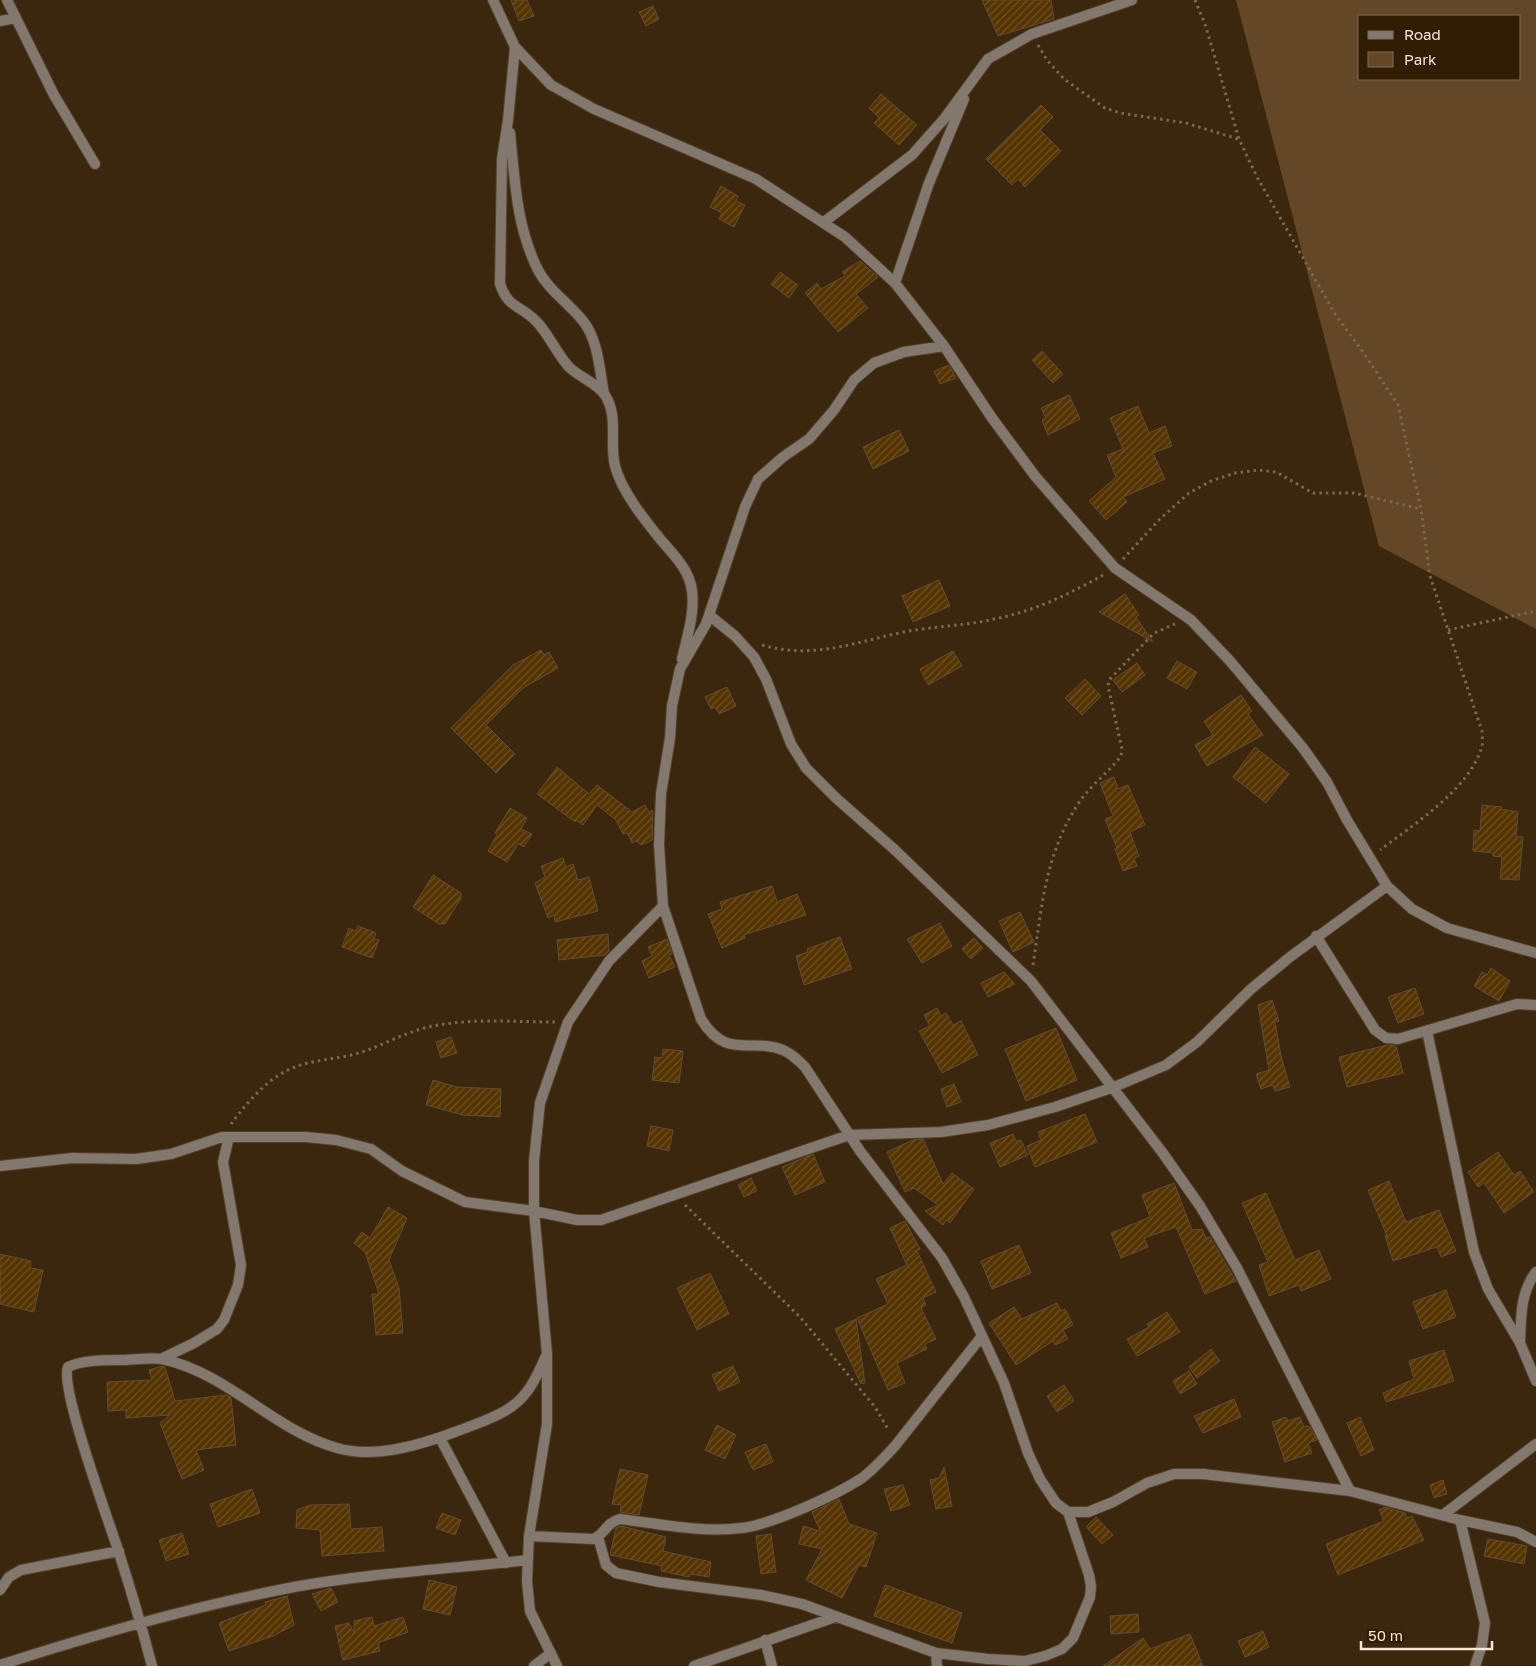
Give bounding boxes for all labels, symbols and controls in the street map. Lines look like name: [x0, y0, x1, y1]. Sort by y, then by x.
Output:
legend: [1358, 15, 1521, 80]
text: Road: [1404, 25, 1441, 43]
text: Park: [1404, 50, 1437, 68]
scale bar: [1361, 1618, 1492, 1650]
text: 50 m: [1368, 1626, 1403, 1644]

